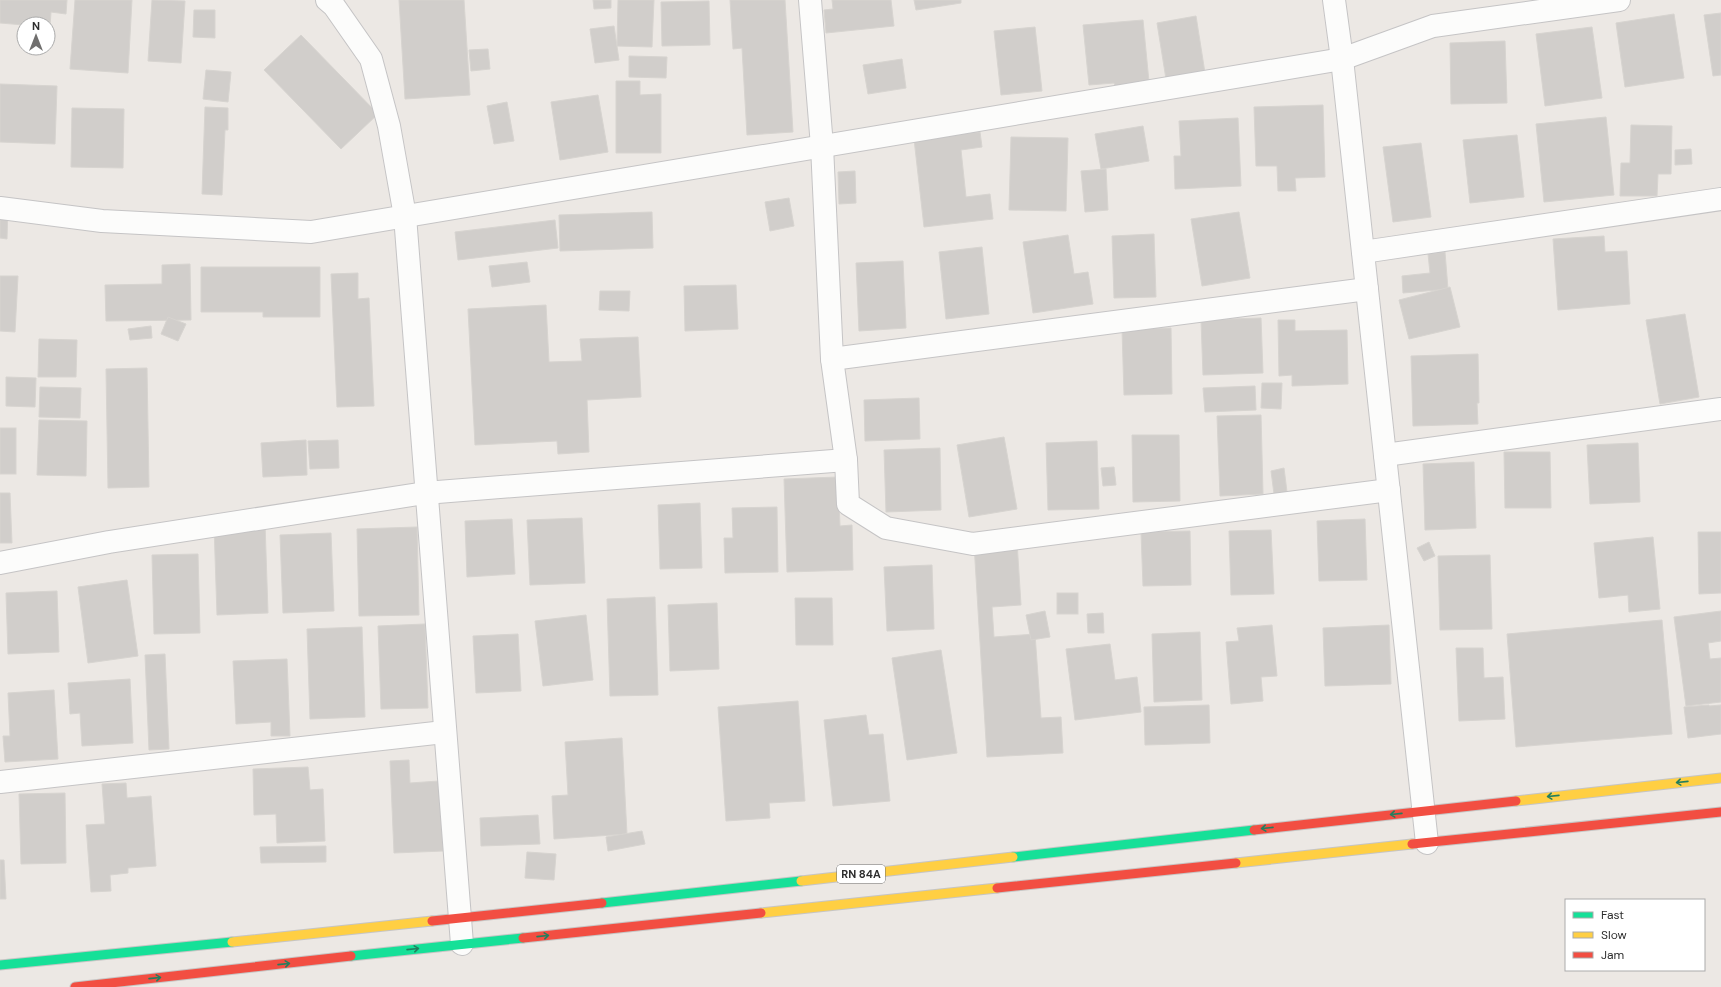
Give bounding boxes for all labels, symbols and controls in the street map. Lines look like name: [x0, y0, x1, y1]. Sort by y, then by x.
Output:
north arrow: [16, 16, 56, 56]
text: N: [32, 19, 40, 33]
one-way arrow: [1676, 779, 1689, 786]
one-way arrow: [1547, 793, 1560, 800]
one-way arrow: [1390, 810, 1403, 817]
one-way arrow: [1261, 824, 1274, 832]
road number: RN 84A: [837, 865, 885, 883]
legend: [1565, 899, 1705, 971]
text: Fast: [1601, 907, 1624, 923]
text: Slow: [1601, 927, 1627, 943]
one-way arrow: [536, 932, 549, 939]
one-way arrow: [407, 946, 420, 953]
text: Jam: [1601, 947, 1624, 963]
one-way arrow: [277, 960, 290, 968]
one-way arrow: [148, 974, 161, 982]

